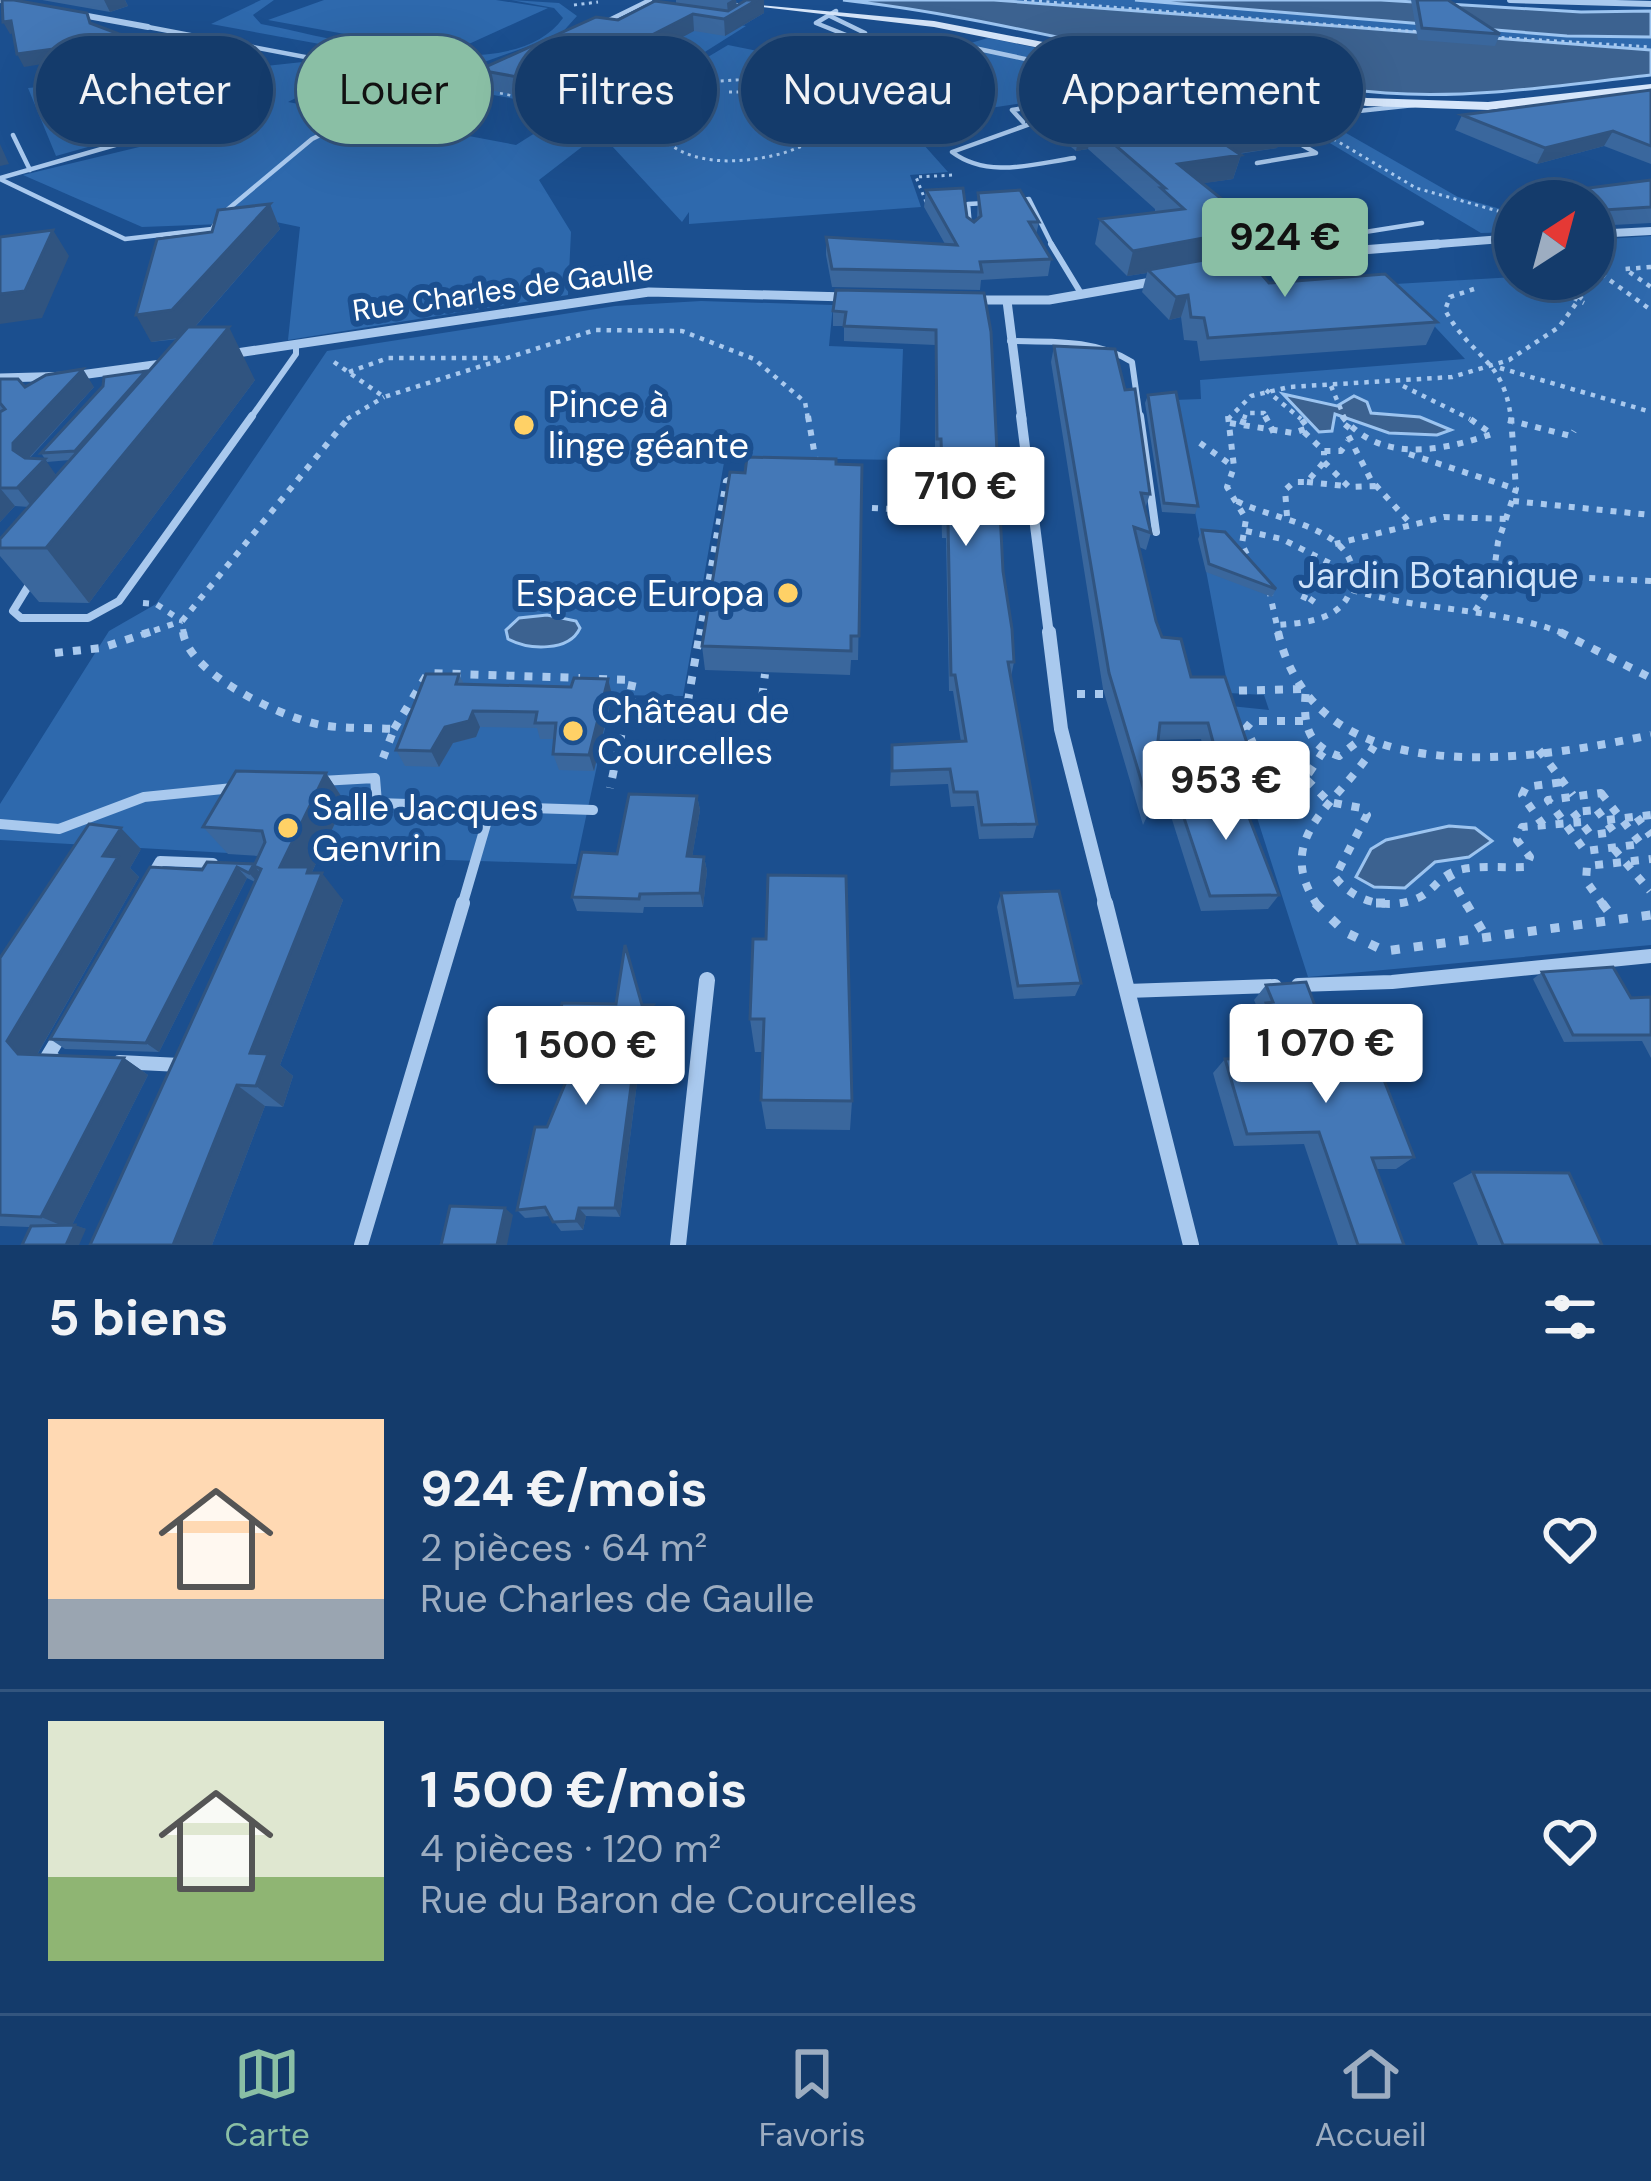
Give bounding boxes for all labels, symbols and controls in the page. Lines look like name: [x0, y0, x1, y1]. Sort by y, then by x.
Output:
chip: Acheter: [36, 36, 273, 144]
chip: Louer: [297, 36, 491, 144]
chip: Filtres: [515, 36, 717, 144]
chip: Nouveau: [741, 36, 995, 144]
chip: Appartement: [1019, 36, 1363, 144]
north arrow: [1494, 180, 1614, 300]
map controls: [1494, 180, 1614, 300]
pin: 924 €: [1201, 198, 1369, 300]
text: 924 €: [1229, 211, 1341, 262]
street label: Rue Charles de Gaulle: [350, 249, 656, 330]
place label: Pince à linge géante: [548, 381, 749, 469]
marker: Pince à linge géante: [511, 412, 537, 438]
pin: 710 €: [882, 447, 1050, 549]
text: 710 €: [914, 460, 1018, 511]
park label: Jardin Botanique: [1298, 552, 1578, 599]
place label: Espace Europa: [516, 570, 764, 617]
marker: Espace Europa: [775, 580, 801, 606]
place label: Château de Courcelles: [597, 687, 789, 775]
marker: Château de Courcelles: [560, 718, 586, 744]
pin: 953 €: [1142, 741, 1310, 843]
text: 953 €: [1170, 754, 1282, 805]
place label: Salle Jacques Genvrin: [312, 784, 538, 872]
marker: Salle Jacques Genvrin: [275, 815, 301, 841]
pin: 1 070 €: [1215, 1004, 1437, 1106]
pin: 1 500 €: [475, 1006, 697, 1108]
text: 1 070 €: [1257, 1017, 1395, 1068]
text: 1 500 €: [515, 1019, 657, 1070]
text: 5 biens: [48, 1284, 228, 1351]
icon: filters: [1537, 1284, 1603, 1350]
text: 924 €/mois: [420, 1455, 708, 1522]
icon: home: [144, 1467, 288, 1611]
icon: heart: [1537, 1506, 1603, 1572]
text: 2 pièces · 64 m²: [420, 1522, 707, 1573]
text: Rue Charles de Gaulle: [420, 1573, 815, 1624]
text: 1 500 €/mois: [420, 1756, 747, 1823]
icon: home: [144, 1769, 288, 1913]
icon: heart: [1537, 1808, 1603, 1874]
text: 4 pièces · 120 m²: [420, 1823, 721, 1874]
text: Rue du Baron de Courcelles: [420, 1874, 917, 1925]
tab: Carte: [225, 2041, 310, 2156]
tab: Favoris: [759, 2041, 866, 2156]
tab: Accueil: [1315, 2041, 1426, 2156]

